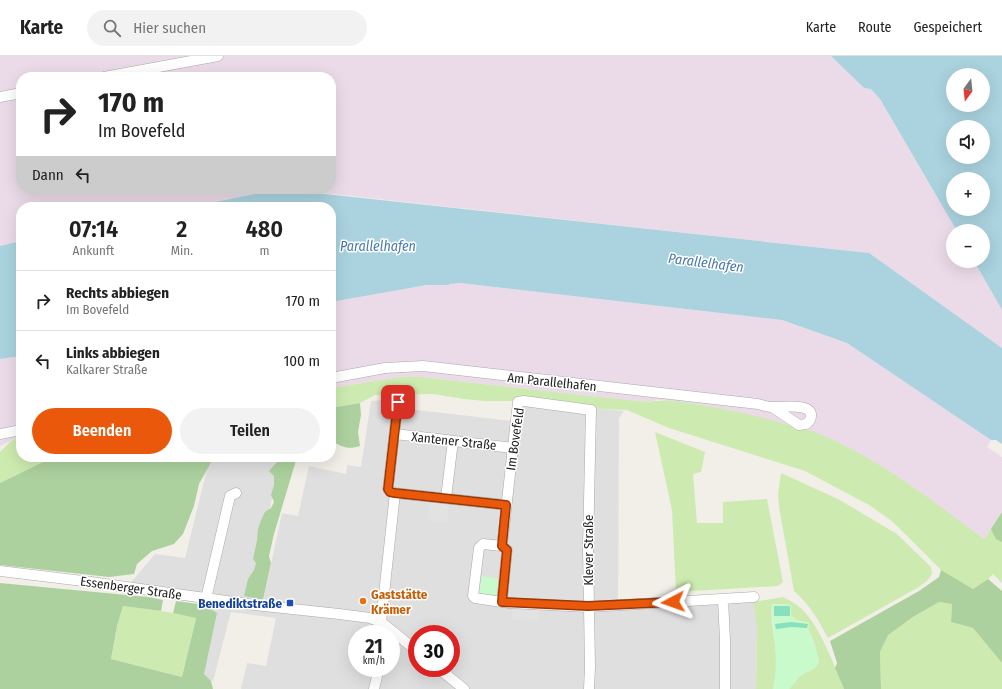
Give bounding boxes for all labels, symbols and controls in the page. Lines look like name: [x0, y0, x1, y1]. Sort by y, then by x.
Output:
search box: [87, 10, 367, 46]
text: Karte: [20, 16, 63, 39]
icon: search: [101, 17, 123, 39]
text: Hier suchen: [133, 19, 206, 37]
text: Karte: [806, 19, 836, 36]
text: Route: [858, 19, 891, 36]
text: Gespeichert: [913, 19, 982, 36]
north arrow: [946, 68, 990, 112]
map controls: [946, 68, 990, 268]
text: 170 m: [98, 86, 164, 119]
icon: right: [32, 88, 84, 140]
text: Im Bovefeld: [98, 120, 185, 142]
button: sound: [946, 120, 990, 164]
icon: left: [72, 164, 94, 186]
text: Dann: [32, 166, 64, 184]
button: +: [946, 172, 990, 216]
text: 07:14: [69, 215, 118, 243]
text: 2: [176, 215, 187, 243]
text: 480: [246, 215, 283, 243]
button: −: [946, 224, 990, 268]
water label: Parallelhafen: [340, 238, 416, 255]
text: Ankunft: [73, 243, 114, 258]
text: Min.: [171, 243, 193, 258]
text: m: [259, 243, 269, 258]
water label: Parallelhafen: [667, 250, 745, 276]
text: Rechts abbiegen: [66, 284, 169, 302]
icon: right: [32, 290, 54, 312]
text: 170 m: [285, 292, 320, 310]
text: Im Bovefeld: [66, 302, 129, 317]
text: Links abbiegen: [66, 344, 160, 362]
icon: left: [32, 350, 54, 372]
text: 100 m: [283, 352, 320, 370]
text: Kalkarer Straße: [66, 362, 147, 377]
street label: Am Parallelhafen: [507, 370, 597, 394]
pin: [381, 385, 415, 419]
icon: arrive: [387, 391, 409, 413]
street label: Im Bovefeld: [503, 407, 527, 471]
button: Beenden: [32, 408, 172, 454]
button: Teilen: [180, 408, 320, 454]
street label: Xantener Straße: [411, 429, 497, 453]
street label: Klever Straße: [581, 515, 596, 585]
street label: Essenberger Straße: [79, 573, 183, 603]
position arrow: [652, 581, 694, 623]
place label: Gaststätte Krämer: [371, 587, 428, 617]
place label: Benediktstraße: [198, 596, 282, 611]
marker: Gaststätte Krämer: [358, 596, 368, 606]
marker: Benediktstraße: [285, 598, 295, 608]
speed limit sign: 30: [408, 625, 460, 677]
text: 21: [365, 634, 383, 658]
text: km/h: [363, 655, 385, 667]

